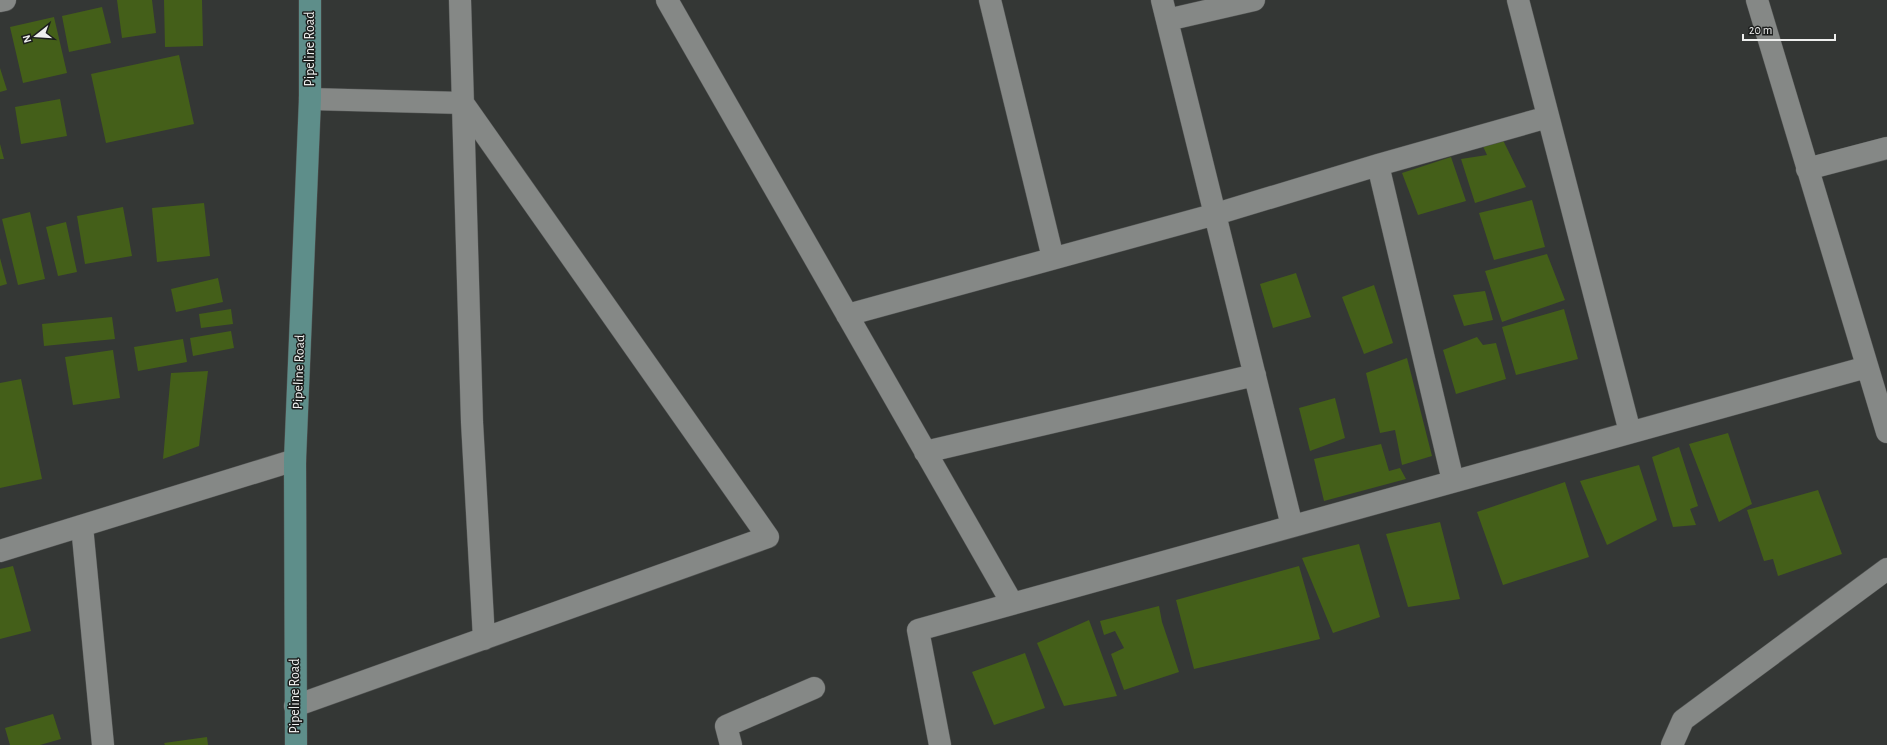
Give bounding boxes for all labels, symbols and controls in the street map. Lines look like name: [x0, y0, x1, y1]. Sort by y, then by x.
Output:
street label: Pipeline Road: [303, 12, 317, 86]
north arrow: [16, 16, 56, 56]
scale bar: [1743, 16, 1835, 42]
text: 20 m: [1749, 24, 1772, 36]
text: N: [21, 34, 33, 44]
street label: Pipeline Road: [291, 334, 307, 410]
street label: Pipeline Road: [288, 659, 302, 733]

